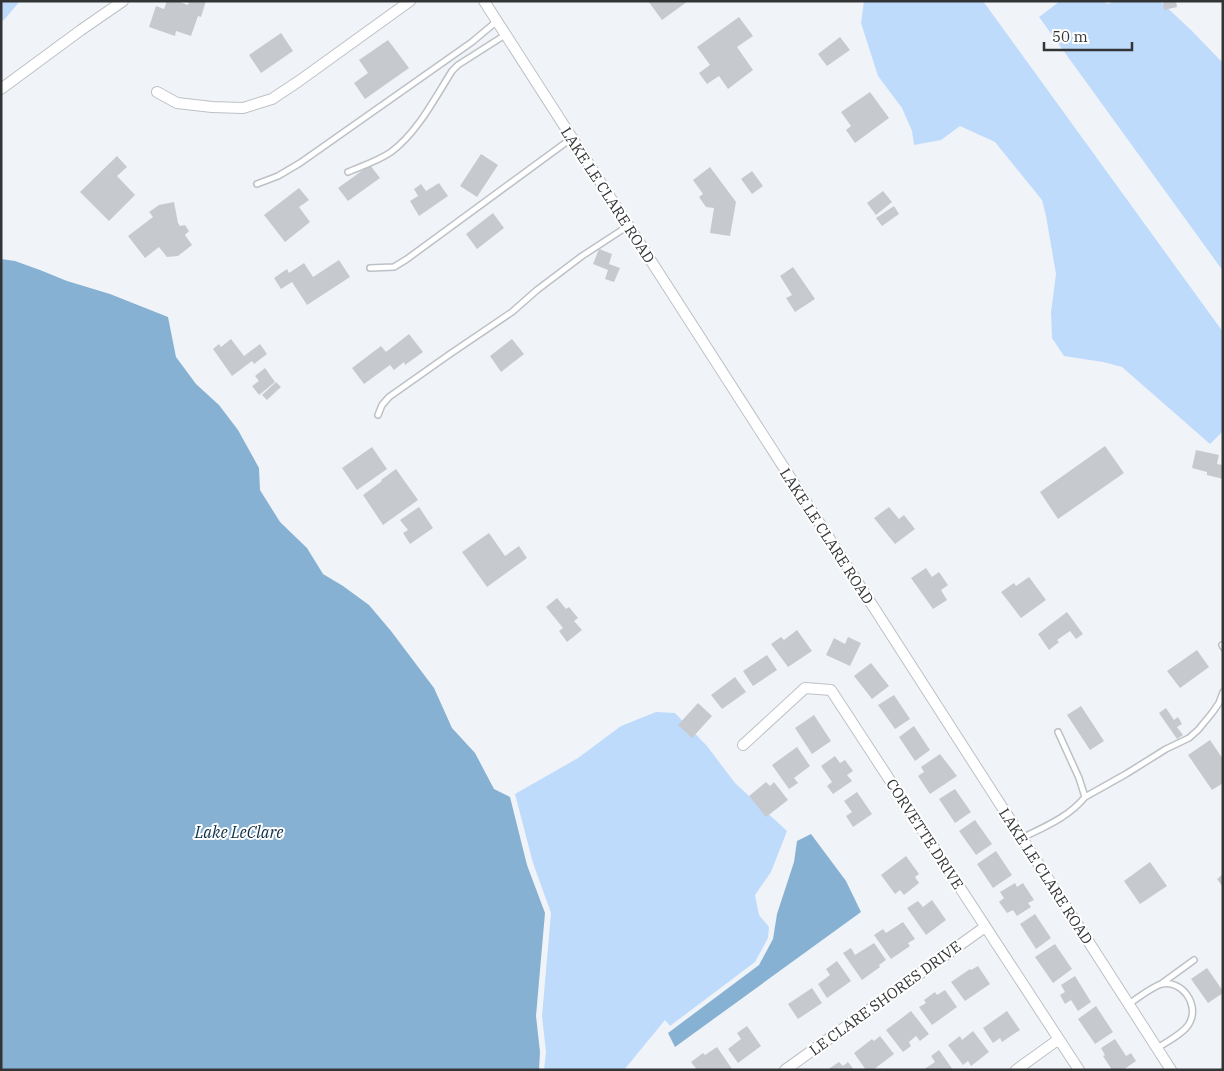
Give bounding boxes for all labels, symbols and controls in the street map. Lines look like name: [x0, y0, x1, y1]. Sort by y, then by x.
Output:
scale bar: [1044, 20, 1132, 52]
text: 50 m: [1052, 27, 1088, 46]
street label: LAKE LE CLARE ROAD: [557, 123, 659, 267]
street label: LAKE LE CLARE ROAD: [776, 464, 878, 608]
street label: CORVETTE DRIVE: [882, 775, 968, 893]
street label: LAKE LE CLARE ROAD: [995, 804, 1097, 948]
water label: Lake LeClare: [194, 822, 283, 842]
street label: LE CLARE SHORES DRIVE: [805, 937, 965, 1059]

